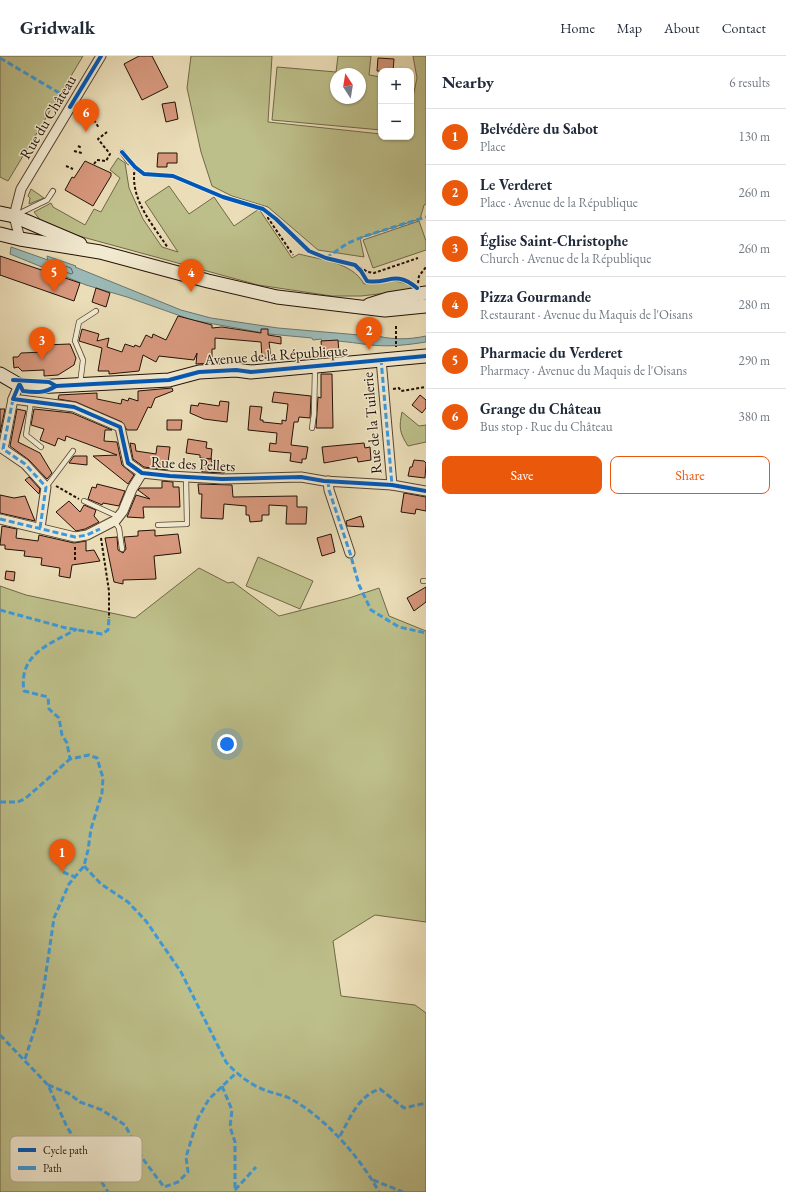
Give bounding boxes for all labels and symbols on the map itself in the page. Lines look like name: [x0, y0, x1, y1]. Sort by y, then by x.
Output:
north arrow: [330, 68, 366, 104]
street label: Rue du Château: [15, 71, 80, 162]
pin: 6: [73, 99, 99, 132]
pin: 5: [41, 259, 67, 292]
pin: 4: [178, 259, 204, 292]
pin: 2: [356, 317, 382, 350]
pin: 3: [29, 327, 55, 360]
street label: Avenue de la République: [203, 340, 348, 369]
street label: Rue de la Tuilerie: [358, 371, 385, 475]
street label: Rue des Pellets: [150, 452, 236, 475]
your location: [217, 734, 237, 754]
pin: 1: [49, 839, 75, 872]
legend: [10, 1136, 142, 1182]
text: Cycle path: [43, 1143, 88, 1157]
text: Path: [43, 1161, 62, 1175]

